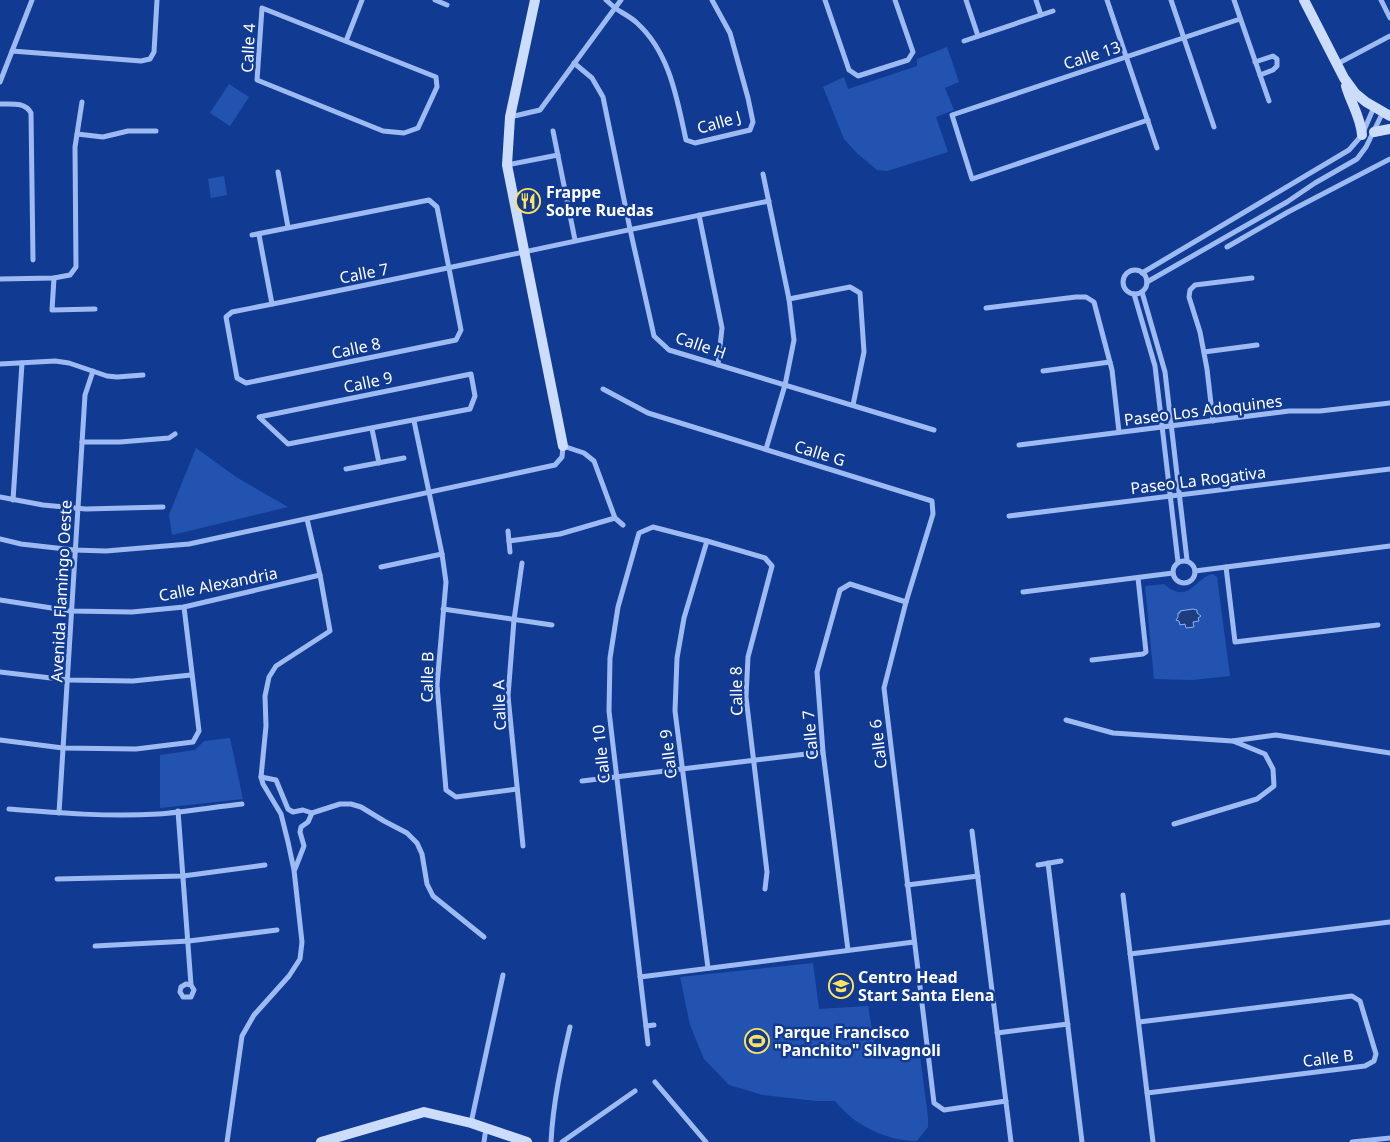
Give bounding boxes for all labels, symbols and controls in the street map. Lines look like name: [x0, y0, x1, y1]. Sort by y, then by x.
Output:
street label: Calle 4: [236, 23, 260, 73]
street label: Calle 13: [1061, 35, 1123, 75]
street label: Calle J: [694, 105, 744, 139]
place label: Frappe Sobre Ruedas: [546, 181, 654, 221]
restaurant icon: Frappe Sobre Ruedas: [515, 188, 541, 214]
street label: Calle 7: [338, 257, 390, 289]
street label: Calle H: [673, 326, 729, 364]
street label: Calle 8: [329, 332, 383, 364]
street label: Calle 9: [341, 366, 395, 398]
street label: Paseo Los Adoquines: [1123, 389, 1283, 431]
street label: Calle G: [792, 435, 848, 471]
street label: Paseo La Rogativa: [1129, 461, 1267, 499]
street label: Avenida Flamingo Oeste: [45, 499, 77, 683]
street label: Calle Alexandria: [157, 562, 279, 606]
street label: Calle B: [416, 651, 438, 703]
street label: Calle 8: [725, 666, 747, 716]
street label: Calle A: [487, 678, 511, 731]
street label: Calle 7: [797, 709, 823, 761]
street label: Calle 6: [864, 718, 892, 770]
street label: Calle 10: [587, 724, 615, 784]
street label: Calle 9: [654, 728, 682, 780]
place label: Centro Head Start Santa Elena: [858, 966, 994, 1006]
school or university icon: Centro Head Start Santa Elena: [828, 973, 854, 999]
place label: Parque Francisco "Panchito" Silvagnoli: [774, 1021, 941, 1061]
sports icon: Parque Francisco "Panchito" Silvagnoli: [744, 1028, 770, 1054]
street label: Calle B: [1301, 1044, 1355, 1072]

